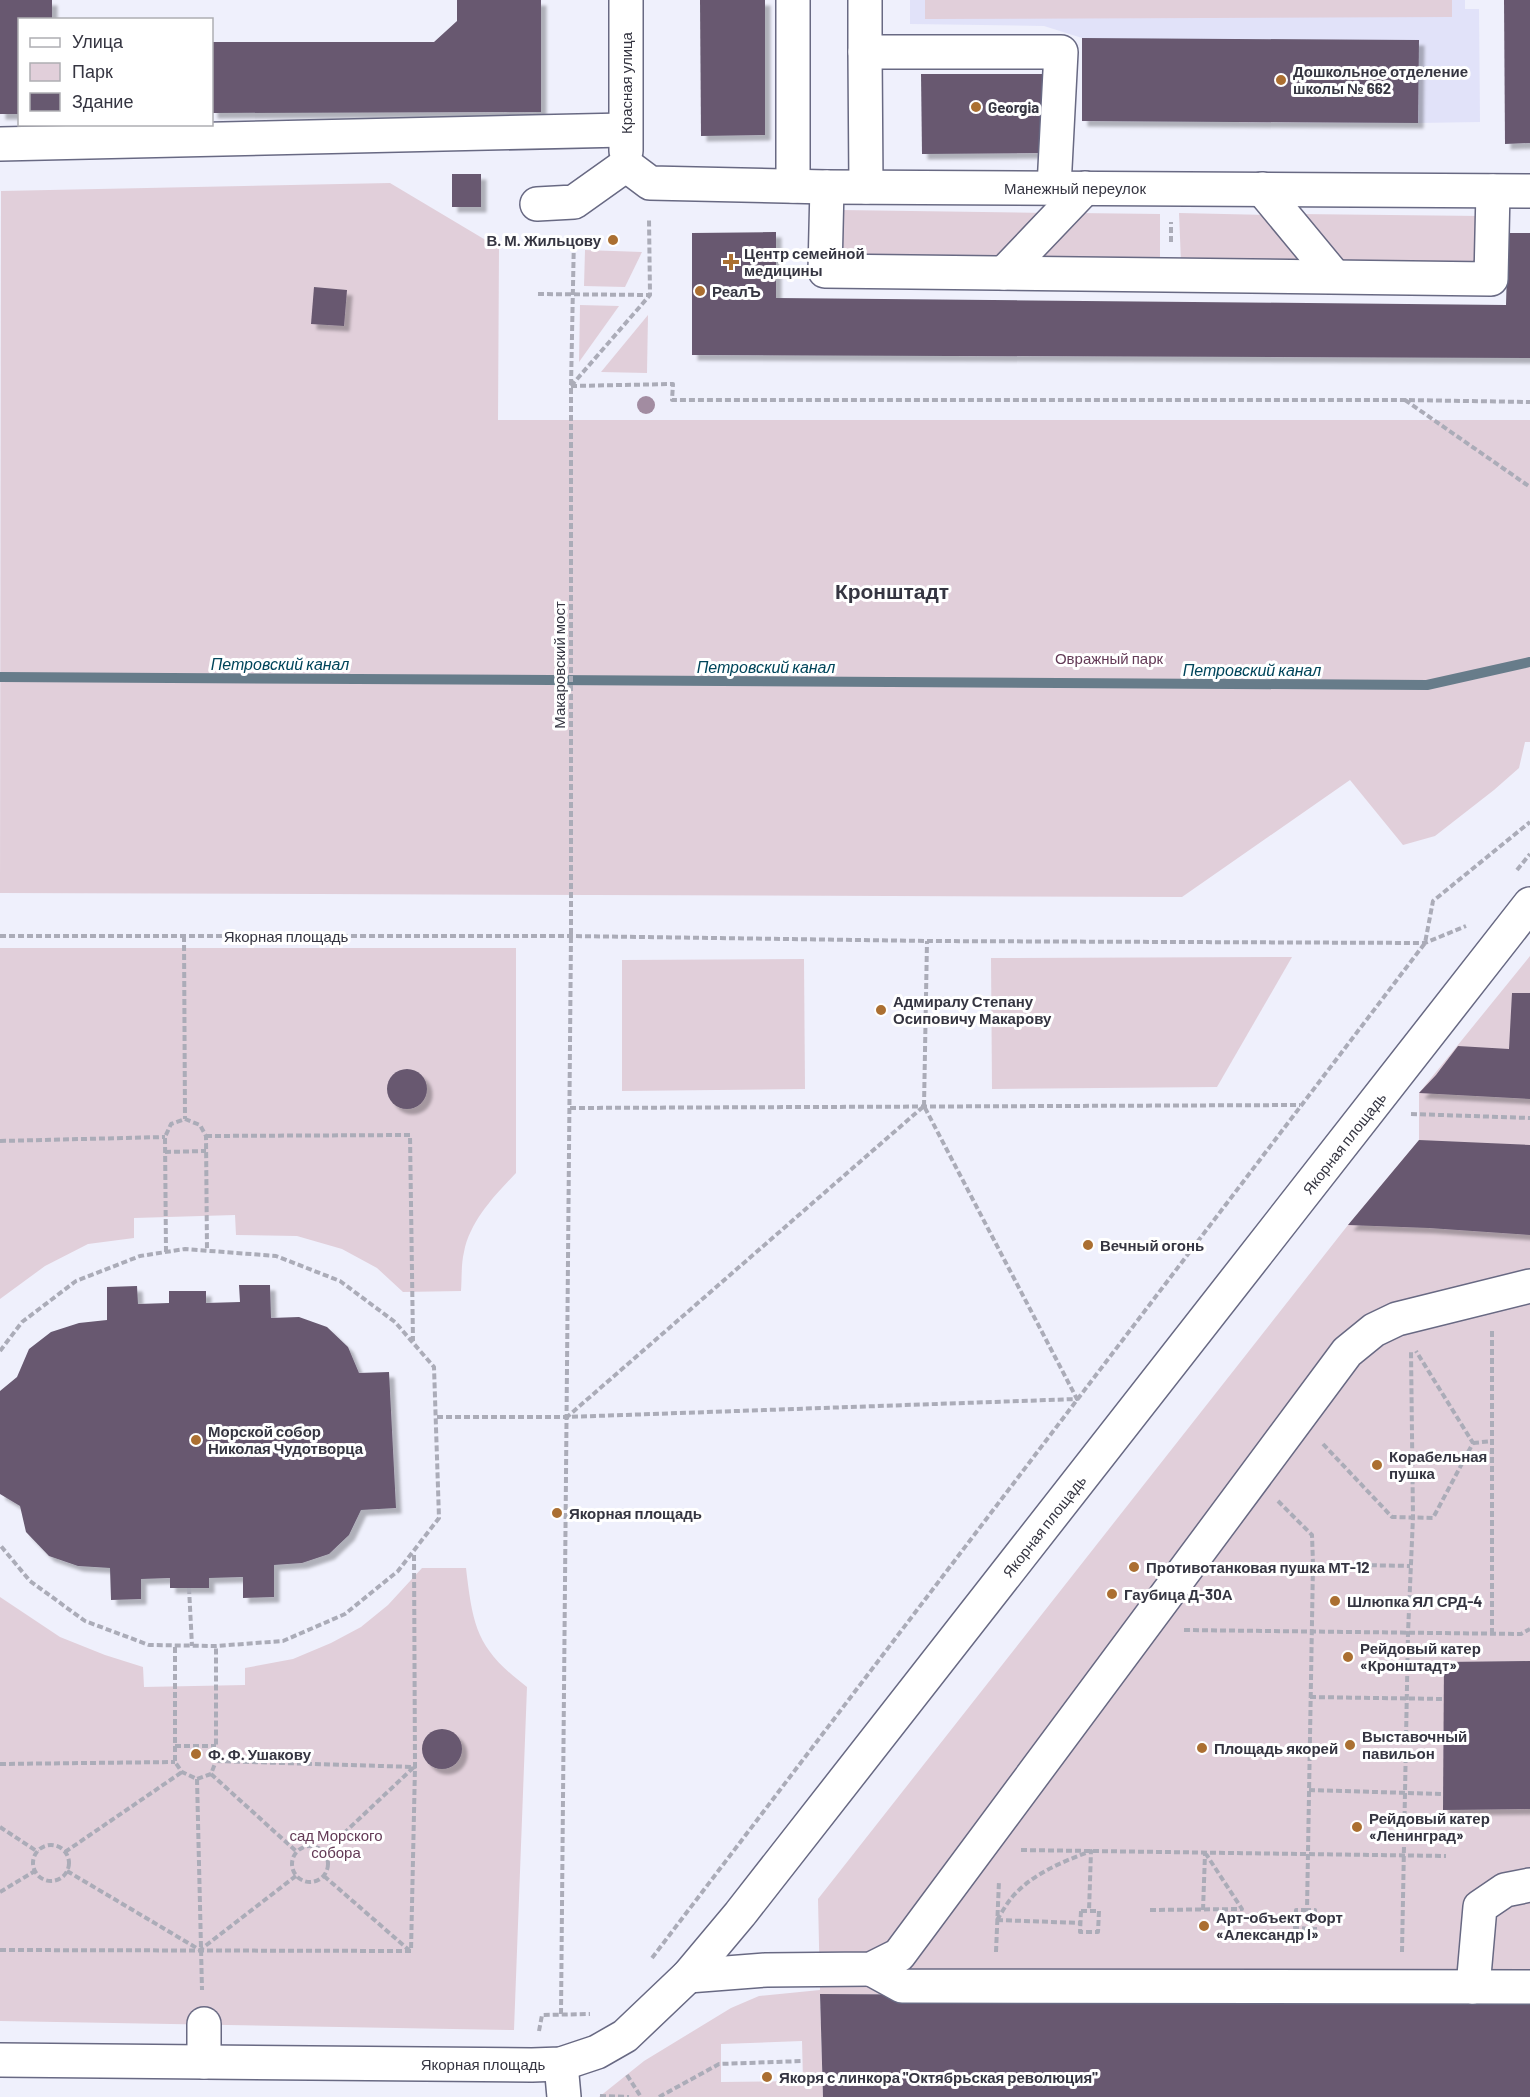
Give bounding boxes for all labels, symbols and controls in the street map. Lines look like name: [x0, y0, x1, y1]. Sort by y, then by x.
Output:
legend: [18, 18, 213, 126]
text: Улица: [72, 30, 124, 52]
street label: Красная улица: [617, 31, 635, 134]
text: Парк: [72, 60, 113, 82]
place label: Дошкольное отделение школы № 662: [1293, 62, 1468, 97]
marker: Дошкольное отделение школы № 662: [1274, 73, 1288, 87]
text: Здание: [72, 90, 133, 112]
place label: Georgia: [988, 98, 1039, 116]
marker: Georgia: [969, 100, 983, 114]
street label: Манежный переулок: [1004, 179, 1146, 197]
place label: В. М. Жильцову: [486, 231, 602, 249]
marker: В. М. Жильцову: [606, 233, 620, 247]
place label: Центр семейной медицины: [744, 244, 865, 279]
marker: Центр семейной медицины: [722, 253, 740, 271]
place label: РеалЪ: [712, 282, 761, 300]
marker: РеалЪ: [693, 284, 707, 298]
district label: Кронштадт: [835, 578, 949, 603]
street label: Макаровский мост: [550, 601, 568, 729]
park label: Овражный парк: [1055, 649, 1164, 667]
water label: Петровский канал: [211, 654, 349, 673]
water label: Петровский канал: [697, 657, 835, 676]
water label: Петровский канал: [1183, 660, 1321, 679]
street label: Якорная площадь: [224, 927, 348, 945]
place label: Адмиралу Степану Осиповичу Макарову: [893, 992, 1052, 1027]
marker: Адмиралу Степану Осиповичу Макарову: [874, 1003, 888, 1017]
street label: Якорная площадь: [1299, 1088, 1390, 1198]
place label: Вечный огонь: [1100, 1236, 1204, 1254]
marker: Вечный огонь: [1081, 1238, 1095, 1252]
place label: Морской собор Николая Чудотворца: [208, 1422, 364, 1457]
marker: Морской собор Николая Чудотворца: [189, 1433, 203, 1447]
place label: Корабельная пушка: [1389, 1447, 1487, 1482]
marker: Корабельная пушка: [1370, 1458, 1384, 1472]
street label: Якорная площадь: [999, 1471, 1090, 1581]
place label: Якорная площадь: [569, 1504, 702, 1522]
marker: Якорная площадь: [550, 1506, 564, 1520]
place label: Противотанковая пушка МТ-12: [1146, 1558, 1370, 1576]
marker: Противотанковая пушка МТ-12: [1127, 1560, 1141, 1574]
place label: Гаубица Д-30А: [1124, 1585, 1233, 1603]
marker: Гаубица Д-30А: [1105, 1587, 1119, 1601]
place label: Шлюпка ЯЛ СРД-4: [1347, 1592, 1482, 1610]
marker: Шлюпка ЯЛ СРД-4: [1328, 1594, 1342, 1608]
place label: Рейдовый катер «Кронштадт»: [1360, 1639, 1481, 1674]
marker: Рейдовый катер «Кронштадт»: [1341, 1650, 1355, 1664]
place label: Выставочный павильон: [1362, 1727, 1467, 1762]
marker: Выставочный павильон: [1343, 1738, 1357, 1752]
place label: Площадь якорей: [1214, 1739, 1338, 1757]
marker: Площадь якорей: [1195, 1741, 1209, 1755]
place label: Ф. Ф. Ушакову: [208, 1745, 312, 1763]
marker: Ф. Ф. Ушакову: [189, 1747, 203, 1761]
place label: Рейдовый катер «Ленинград»: [1369, 1809, 1490, 1844]
marker: Рейдовый катер «Ленинград»: [1350, 1820, 1364, 1834]
park label: сад Морского собора: [289, 1826, 383, 1861]
place label: Арт-объект Форт «Александр I»: [1216, 1908, 1343, 1943]
marker: Арт-объект Форт «Александр I»: [1197, 1919, 1211, 1933]
street label: Якорная площадь: [421, 2055, 545, 2073]
place label: Якоря с линкора "Октябрьская революция": [779, 2068, 1098, 2086]
marker: Якоря с линкора "Октябрьская революция": [760, 2070, 774, 2084]

